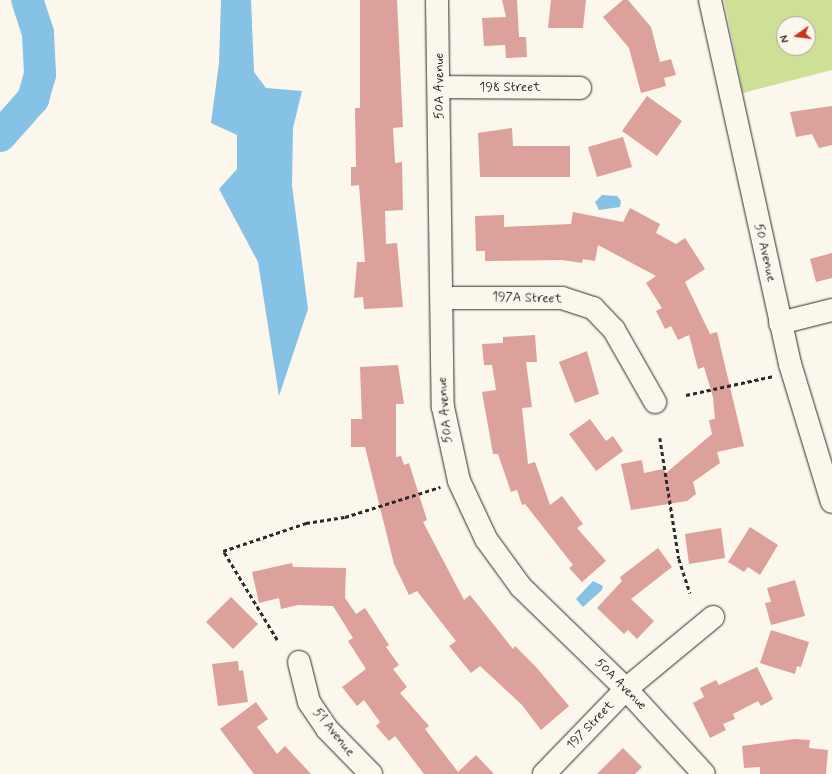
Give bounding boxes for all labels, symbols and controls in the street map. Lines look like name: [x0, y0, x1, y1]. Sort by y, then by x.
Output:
north arrow: [776, 16, 816, 56]
text: N: [778, 33, 793, 44]
street label: 50A Avenue: [432, 52, 448, 120]
street label: 198 Street: [479, 80, 541, 96]
street label: 50 Avenue: [750, 222, 778, 284]
street label: 197A Street: [492, 290, 562, 308]
street label: 50A Avenue: [435, 375, 457, 445]
street label: 50A Avenue: [590, 655, 650, 715]
street label: 197 Street: [564, 698, 618, 754]
street label: 51 Avenue: [309, 706, 357, 760]

